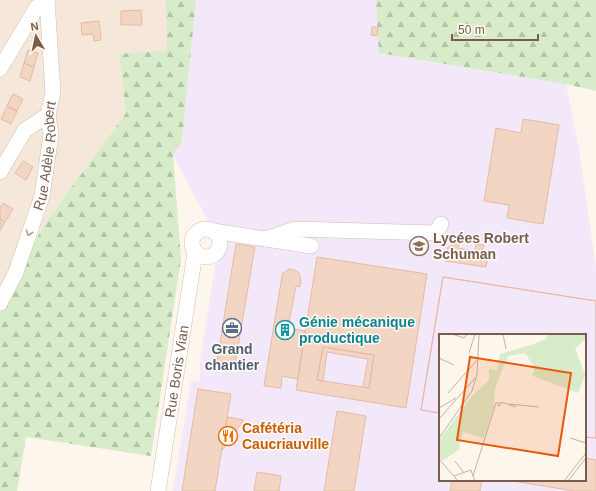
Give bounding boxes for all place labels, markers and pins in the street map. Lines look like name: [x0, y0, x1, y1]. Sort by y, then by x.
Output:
place label: Lycées Robert Schuman: [433, 230, 529, 262]
school or university icon: Lycées Robert Schuman: [408, 235, 430, 257]
place label: Génie mécanique productique: [299, 314, 415, 346]
office icon: Grand chantier: [221, 317, 243, 339]
building icon: Génie mécanique productique: [274, 319, 296, 341]
place label: Grand chantier: [205, 341, 260, 373]
place label: Cafétéria Caucriauville: [242, 420, 329, 452]
restaurant icon: Cafétéria Caucriauville: [217, 425, 239, 447]

